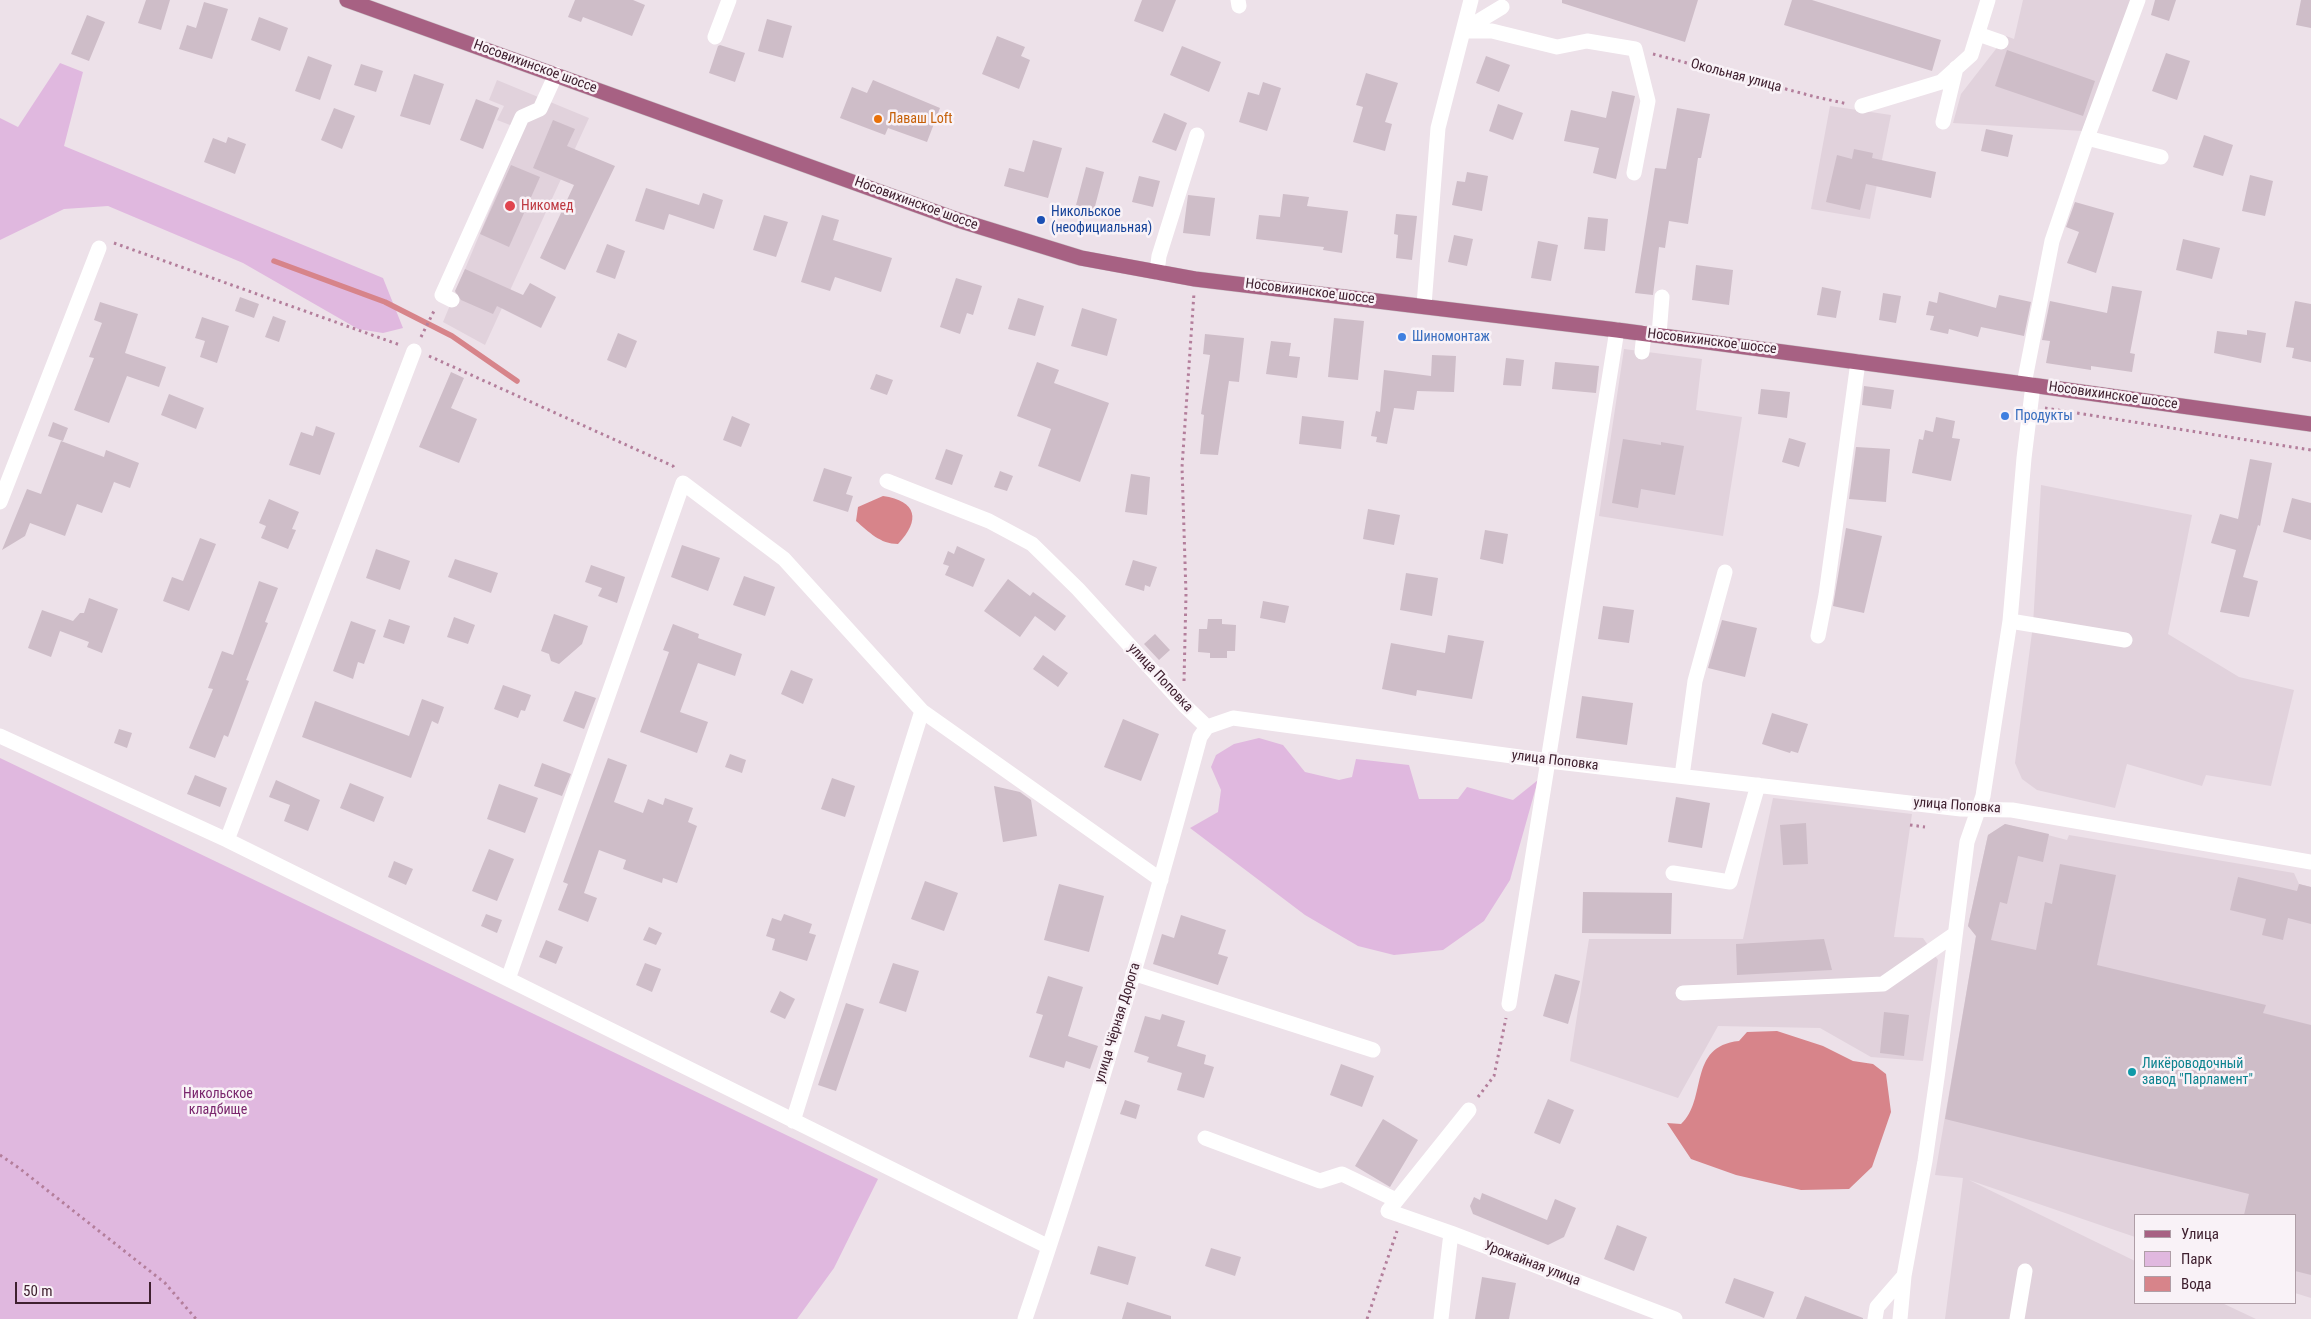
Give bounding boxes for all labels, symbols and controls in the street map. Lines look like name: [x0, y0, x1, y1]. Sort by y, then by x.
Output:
street label: Носовихинское шоссе: [471, 37, 599, 97]
street label: Окольная улица: [1689, 56, 1783, 96]
place label: Лаваш Loft: [888, 111, 952, 127]
marker: Лаваш Loft: [872, 113, 884, 125]
street label: Носовихинское шоссе: [852, 174, 980, 234]
place label: Никомед: [521, 198, 574, 214]
marker: Никомед: [503, 199, 517, 213]
place label: Никольское (неофициальная): [1051, 204, 1152, 236]
marker: Никольское (неофициальная): [1035, 214, 1047, 226]
street label: Носовихинское шоссе: [1244, 276, 1376, 308]
street label: Носовихинское шоссе: [1646, 326, 1778, 358]
place label: Шиномонтаж: [1412, 329, 1490, 345]
marker: Шиномонтаж: [1396, 331, 1408, 343]
street label: Носовихинское шоссе: [2047, 379, 2179, 413]
place label: Продукты: [2015, 408, 2073, 424]
marker: Продукты: [1999, 410, 2011, 422]
street label: улица Поповка: [1124, 640, 1196, 716]
street label: улица Поповка: [1511, 747, 1599, 775]
street label: улица Поповка: [1913, 795, 2001, 817]
street label: улица Чёрная Дорога: [1092, 961, 1144, 1085]
place label: Ликёроводочный завод "Парламент": [2142, 1056, 2253, 1088]
marker: Ликёроводочный завод "Парламент": [2126, 1066, 2138, 1078]
park label: Никольское кладбище: [183, 1086, 253, 1118]
legend: [2134, 1214, 2296, 1304]
text: Улица: [2181, 1225, 2219, 1243]
street label: Урожайная улица: [1482, 1238, 1582, 1290]
text: Парк: [2181, 1250, 2212, 1268]
scale bar: [18, 1272, 154, 1304]
text: Вода: [2181, 1275, 2211, 1293]
text: 50 m: [23, 1282, 53, 1300]

